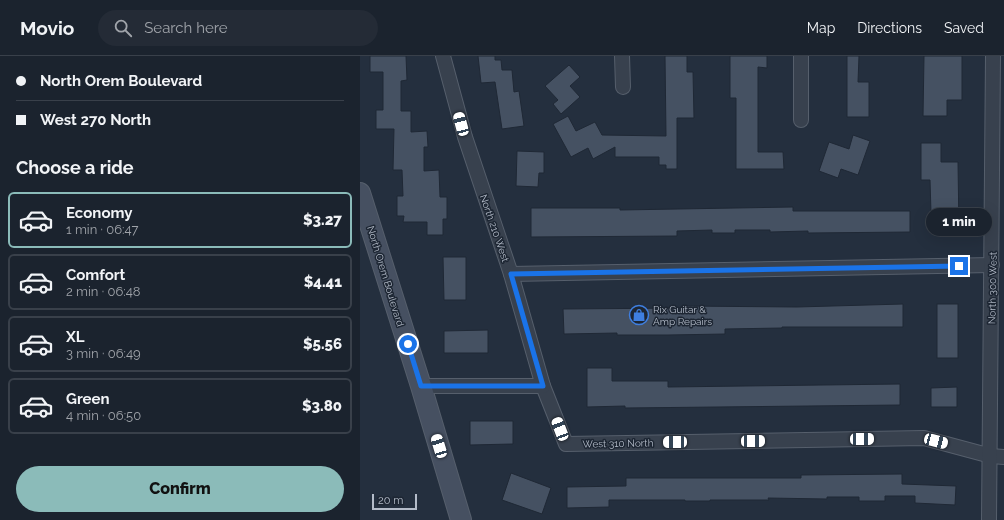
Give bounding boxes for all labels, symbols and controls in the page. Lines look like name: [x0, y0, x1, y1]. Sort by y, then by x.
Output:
search box: [98, 10, 378, 46]
text: Movio: [20, 17, 74, 39]
icon: search: [112, 17, 134, 39]
text: Search here: [144, 19, 228, 37]
text: Map: [807, 20, 835, 36]
text: Directions: [857, 20, 922, 36]
text: Saved: [944, 20, 984, 36]
text: North Orem Boulevard: [40, 72, 202, 90]
text: West 270 North: [40, 111, 151, 129]
car: [452, 111, 470, 137]
text: Choose a ride: [16, 157, 134, 178]
street label: North 210 West: [478, 193, 511, 264]
icon: car: [18, 202, 54, 238]
text: Economy: [66, 204, 133, 222]
callout: 1 min: [926, 208, 992, 236]
text: $3.27: [303, 211, 342, 229]
text: 1 min: [942, 214, 976, 229]
text: 1 min · 06:47: [66, 222, 139, 237]
street label: North Orem Boulevard: [365, 225, 406, 328]
street label: North 300 West: [986, 251, 999, 324]
route end: [950, 257, 968, 275]
icon: car: [18, 264, 54, 300]
text: Comfort: [66, 266, 125, 284]
text: $4.41: [304, 273, 342, 291]
text: 2 min · 06:48: [66, 284, 141, 299]
shop icon: Rix Guitar & Amp Repairs: [628, 304, 650, 326]
place label: Rix Guitar & Amp Repairs: [653, 304, 712, 327]
icon: car: [18, 326, 54, 362]
text: XL: [66, 328, 84, 346]
text: $5.56: [303, 335, 342, 353]
route start: [399, 335, 417, 353]
text: 3 min · 06:49: [66, 346, 141, 361]
icon: car: [18, 388, 54, 424]
text: Green: [66, 390, 110, 408]
text: $3.80: [302, 397, 342, 415]
text: 4 min · 06:50: [66, 408, 141, 423]
car: [550, 416, 570, 442]
car: [923, 432, 949, 450]
car: [430, 433, 448, 459]
car: [850, 433, 874, 445]
car: [741, 435, 765, 447]
car: [663, 436, 687, 448]
street label: West 310 North: [582, 437, 654, 450]
button: Confirm: [16, 466, 344, 512]
scale bar: [372, 492, 417, 511]
text: 20 m: [378, 494, 403, 507]

